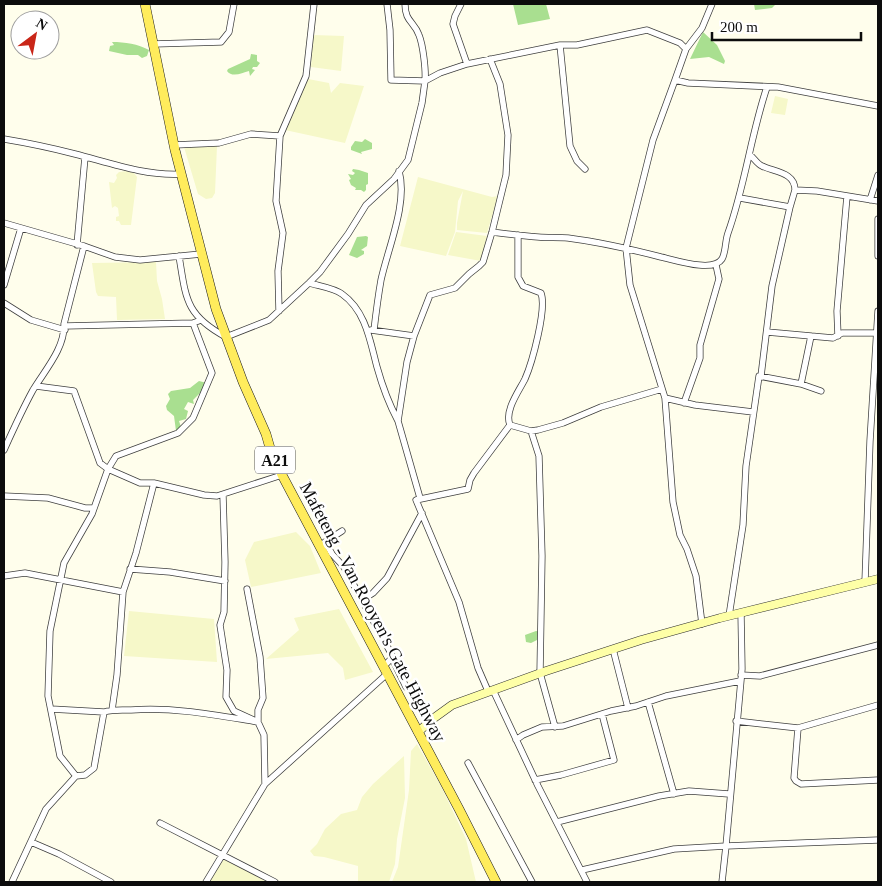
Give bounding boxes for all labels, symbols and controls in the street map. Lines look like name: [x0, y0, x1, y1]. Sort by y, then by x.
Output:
north arrow: [10, 10, 60, 60]
scale bar: [712, 10, 861, 42]
text: N: [33, 15, 50, 33]
text: 200 m: [720, 19, 758, 35]
road number: A21: [255, 446, 295, 474]
street label: Mafeteng - Van Rooyen's Gate Highway: [296, 479, 450, 745]

